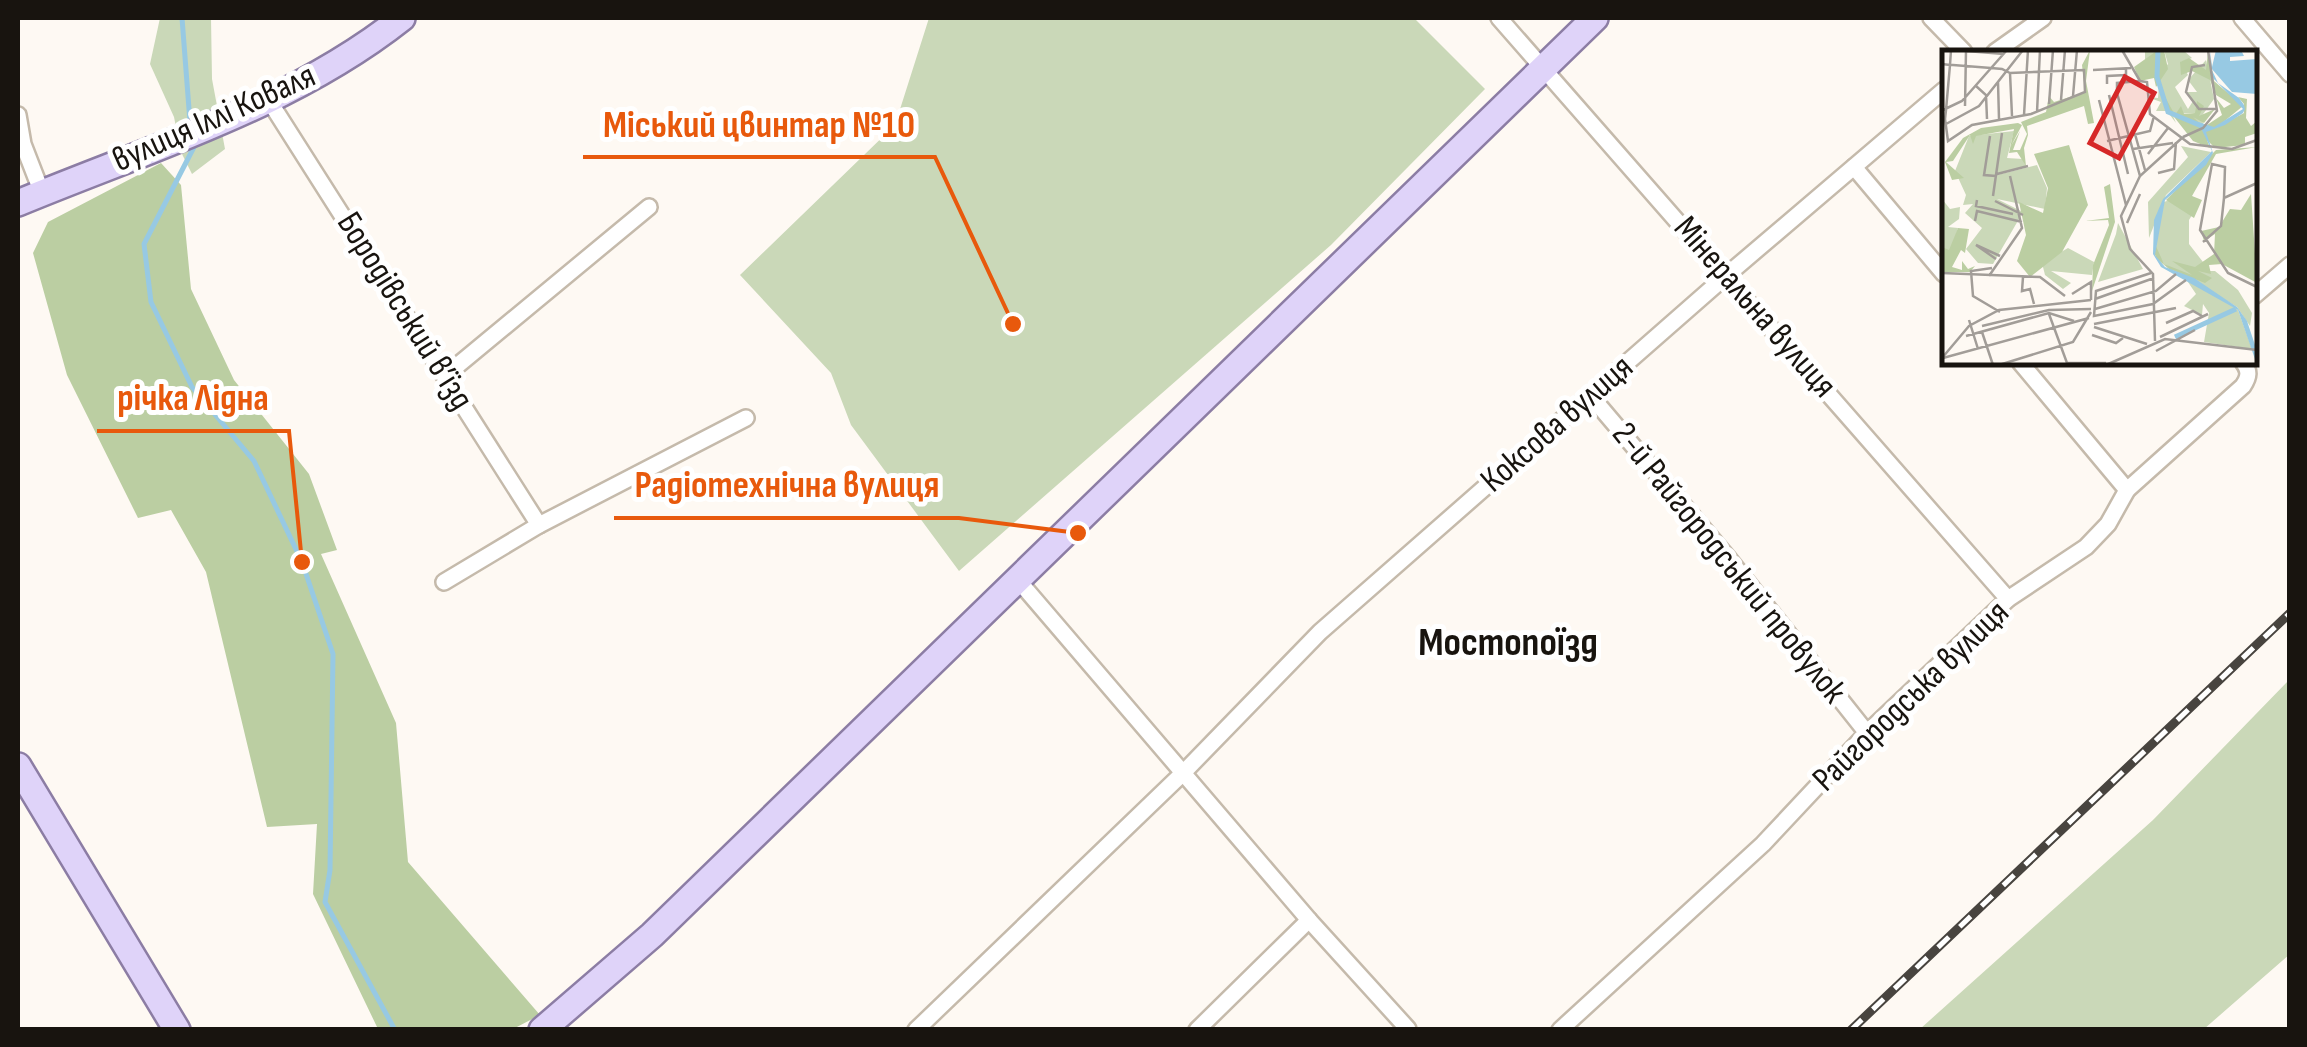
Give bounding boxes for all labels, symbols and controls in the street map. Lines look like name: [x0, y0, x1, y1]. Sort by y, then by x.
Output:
inset map: [1942, 50, 2257, 365]
street label: вулиця Іллі Коваля: [106, 54, 322, 182]
callout: Міський цвинтар №10: [583, 89, 935, 157]
text: Міський цвинтар №10: [603, 103, 915, 148]
street label: Бородівський в’їзд: [327, 204, 483, 418]
street label: Мінеральна вулиця: [1664, 207, 1846, 407]
street label: Коксова вулиця: [1472, 346, 1642, 502]
callout: річка Лідна: [97, 363, 289, 431]
text: річка Лідна: [117, 376, 269, 421]
street label: 2-й Райгородський провулок: [1603, 414, 1856, 713]
callout: Радіотехнічна вулиця: [614, 450, 959, 518]
text: Радіотехнічна вулиця: [635, 463, 939, 508]
street label: Райгородська вулиця: [1804, 591, 2018, 801]
district label: Мостопоїзд: [1418, 619, 1598, 667]

